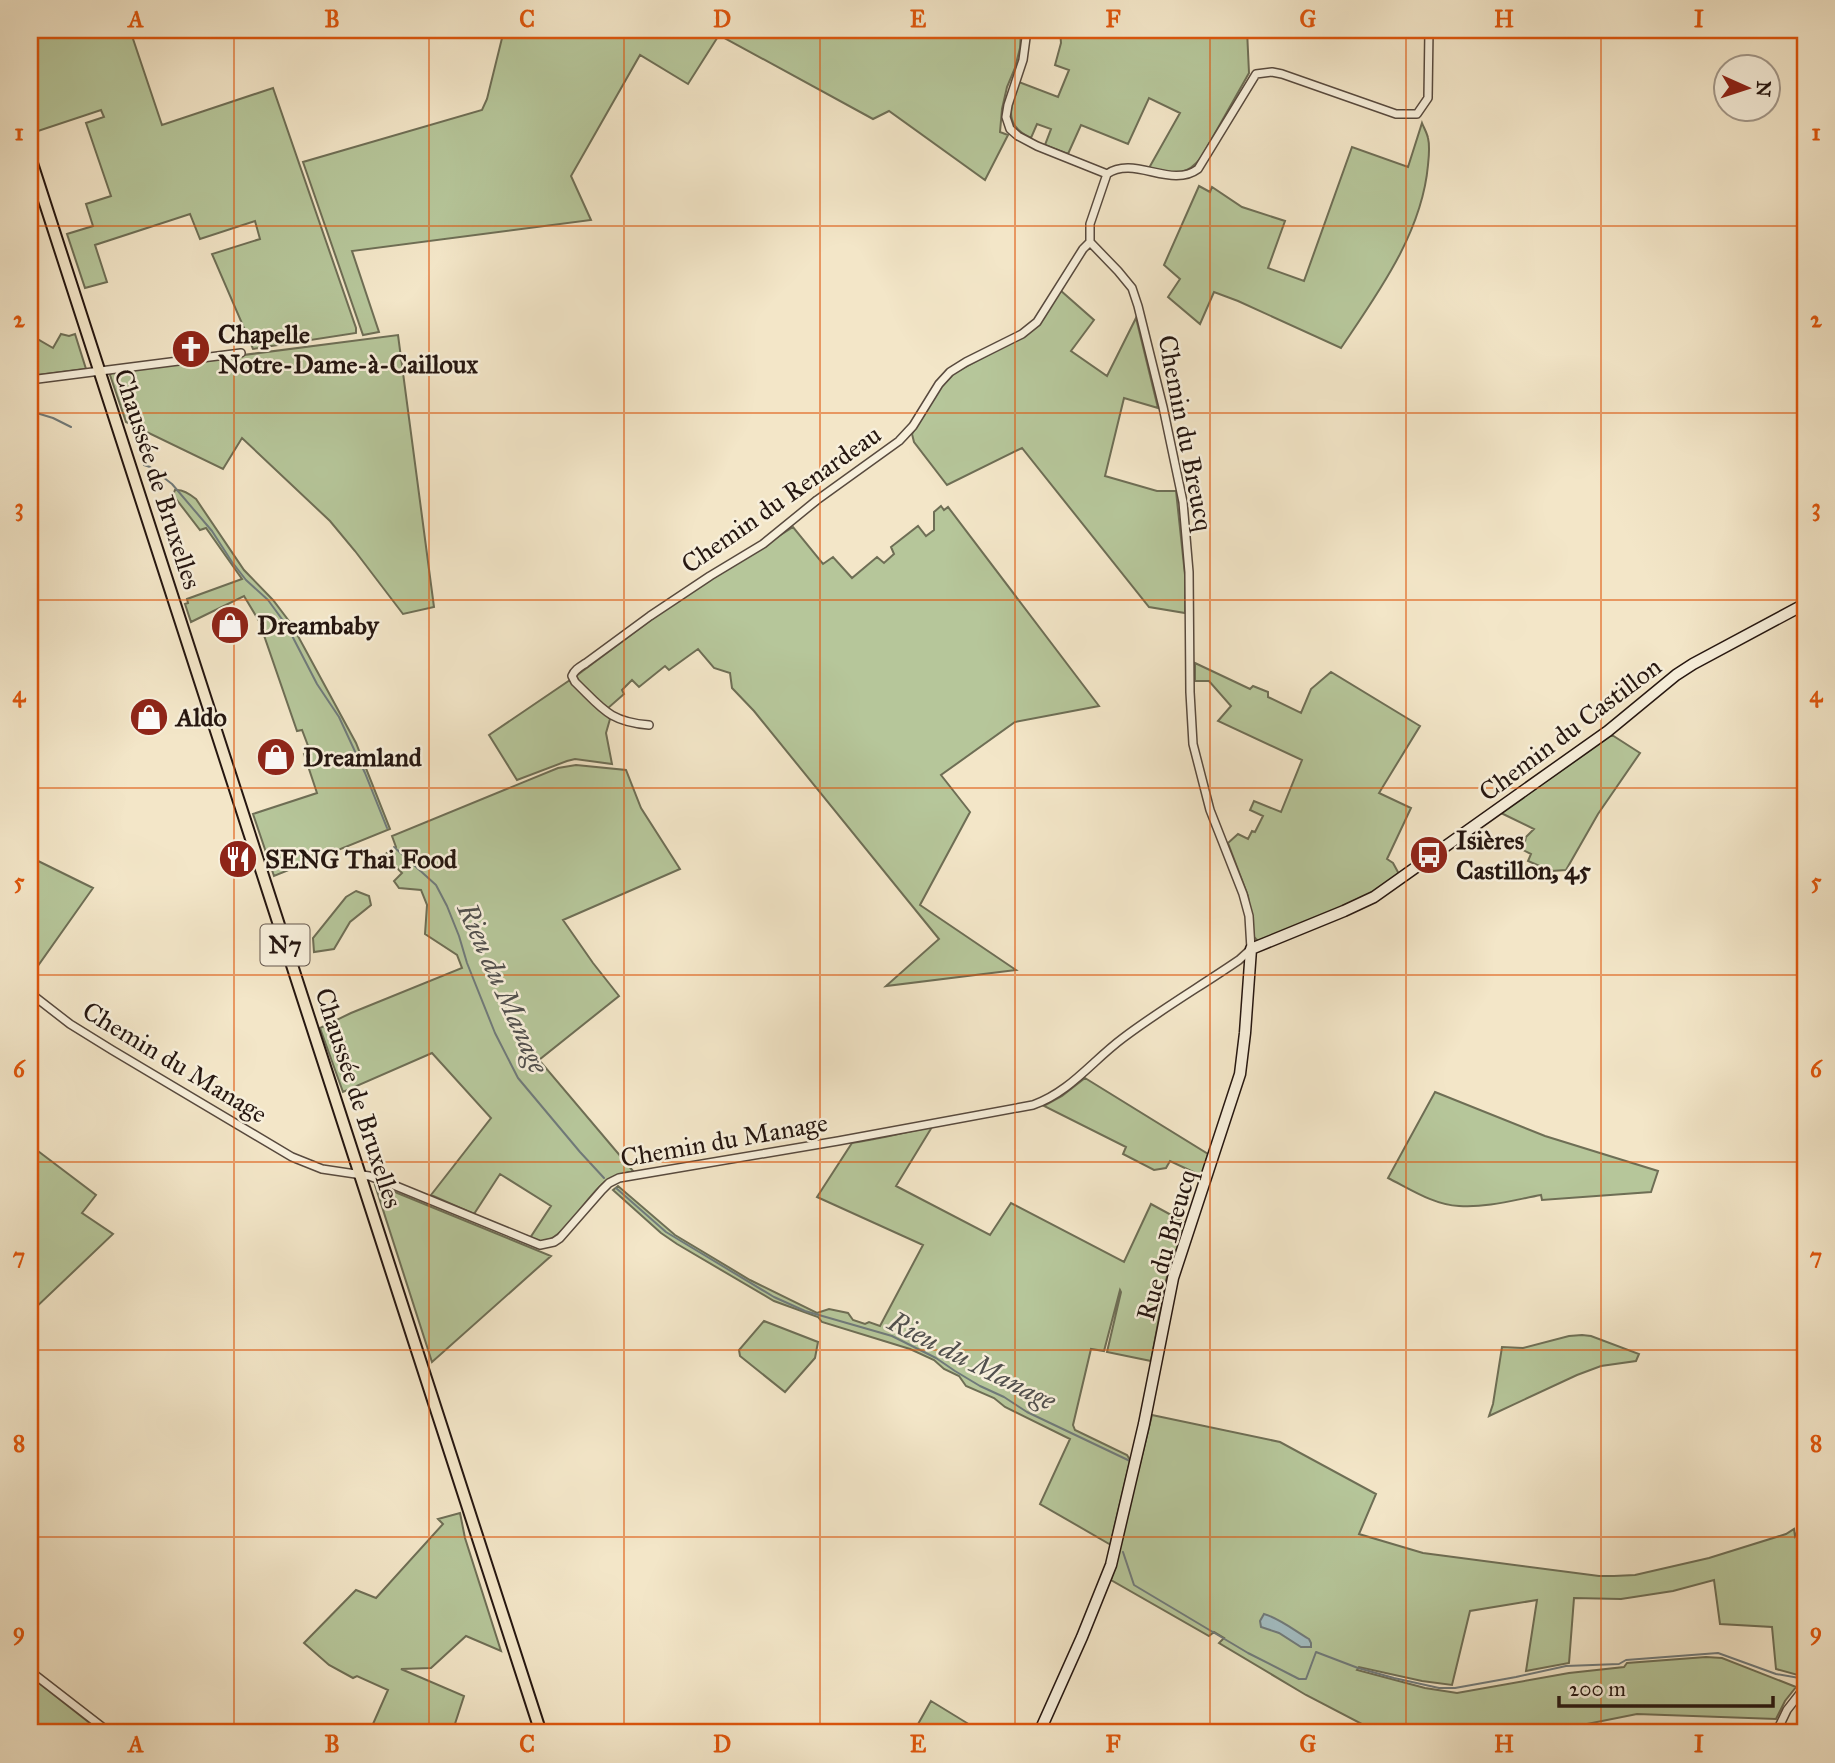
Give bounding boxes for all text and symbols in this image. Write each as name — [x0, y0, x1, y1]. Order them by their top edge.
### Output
text: A — [126, 5, 144, 33]
text: B — [324, 5, 340, 33]
text: C — [519, 5, 535, 33]
text: D — [713, 5, 731, 33]
text: E — [910, 5, 927, 33]
text: F — [1105, 5, 1121, 33]
text: G — [1300, 5, 1317, 33]
text: H — [1494, 5, 1514, 33]
text: I — [1694, 5, 1704, 33]
north arrow — [1713, 52, 1783, 122]
text: N — [1752, 80, 1775, 98]
text: 1 — [14, 118, 24, 146]
text: 1 — [1811, 118, 1821, 146]
text: 2 — [13, 305, 25, 333]
text: 2 — [1810, 305, 1822, 333]
place label: Chapelle Notre-Dame-à-Cailloux — [218, 318, 479, 380]
church icon: Chapelle Notre-Dame-à-Cailloux — [170, 328, 212, 370]
street label: Chemin du Breucq — [1151, 332, 1221, 534]
street label: Chaussée de Bruxelles — [107, 365, 209, 593]
street label: Chemin du Renardeau — [675, 418, 887, 580]
text: 3 — [14, 493, 24, 522]
text: 3 — [1811, 493, 1821, 522]
shop icon: Dreambaby — [209, 604, 251, 646]
place label: Dreambaby — [257, 609, 380, 641]
street label: Chemin du Castillon — [1473, 650, 1667, 808]
text: 4 — [13, 680, 27, 708]
text: 4 — [1810, 680, 1824, 708]
shop icon: Aldo — [128, 696, 170, 738]
place label: Aldo — [174, 701, 227, 733]
shop icon: Dreamland — [255, 736, 297, 778]
place label: Dreamland — [303, 741, 423, 773]
place label: Isières Castillon, 45 — [1456, 824, 1592, 886]
bus stop icon: Isières Castillon, 45 — [1408, 834, 1450, 876]
restaurant icon: SENG Thai Food — [217, 838, 259, 880]
place label: SENG Thai Food — [265, 843, 458, 875]
text: 5 — [14, 867, 25, 895]
text: 5 — [1811, 867, 1822, 895]
water label: Rieu du Manage — [449, 896, 557, 1079]
road number: N7 — [260, 925, 310, 965]
street label: Chaussée de Bruxelles — [308, 984, 410, 1212]
street label: Chemin du Manage — [77, 994, 273, 1130]
text: 6 — [13, 1055, 26, 1083]
text: 6 — [1810, 1055, 1823, 1083]
street label: Chemin du Manage — [618, 1106, 830, 1174]
street label: Rue du Breucq — [1129, 1165, 1203, 1324]
text: 7 — [13, 1242, 25, 1270]
text: 7 — [1810, 1242, 1822, 1270]
water label: Rieu du Manage — [882, 1303, 1062, 1418]
text: 8 — [13, 1429, 25, 1457]
text: 8 — [1810, 1429, 1822, 1457]
text: 9 — [13, 1617, 25, 1646]
text: 9 — [1810, 1617, 1822, 1646]
scale bar — [1559, 1665, 1772, 1709]
text: 200 m — [1569, 1676, 1626, 1702]
text: A — [126, 1730, 144, 1758]
text: B — [324, 1730, 340, 1758]
text: C — [519, 1730, 535, 1758]
text: D — [713, 1730, 731, 1758]
text: E — [910, 1730, 927, 1758]
text: F — [1105, 1730, 1121, 1758]
text: G — [1300, 1730, 1317, 1758]
text: H — [1494, 1730, 1514, 1758]
text: I — [1694, 1730, 1704, 1758]

